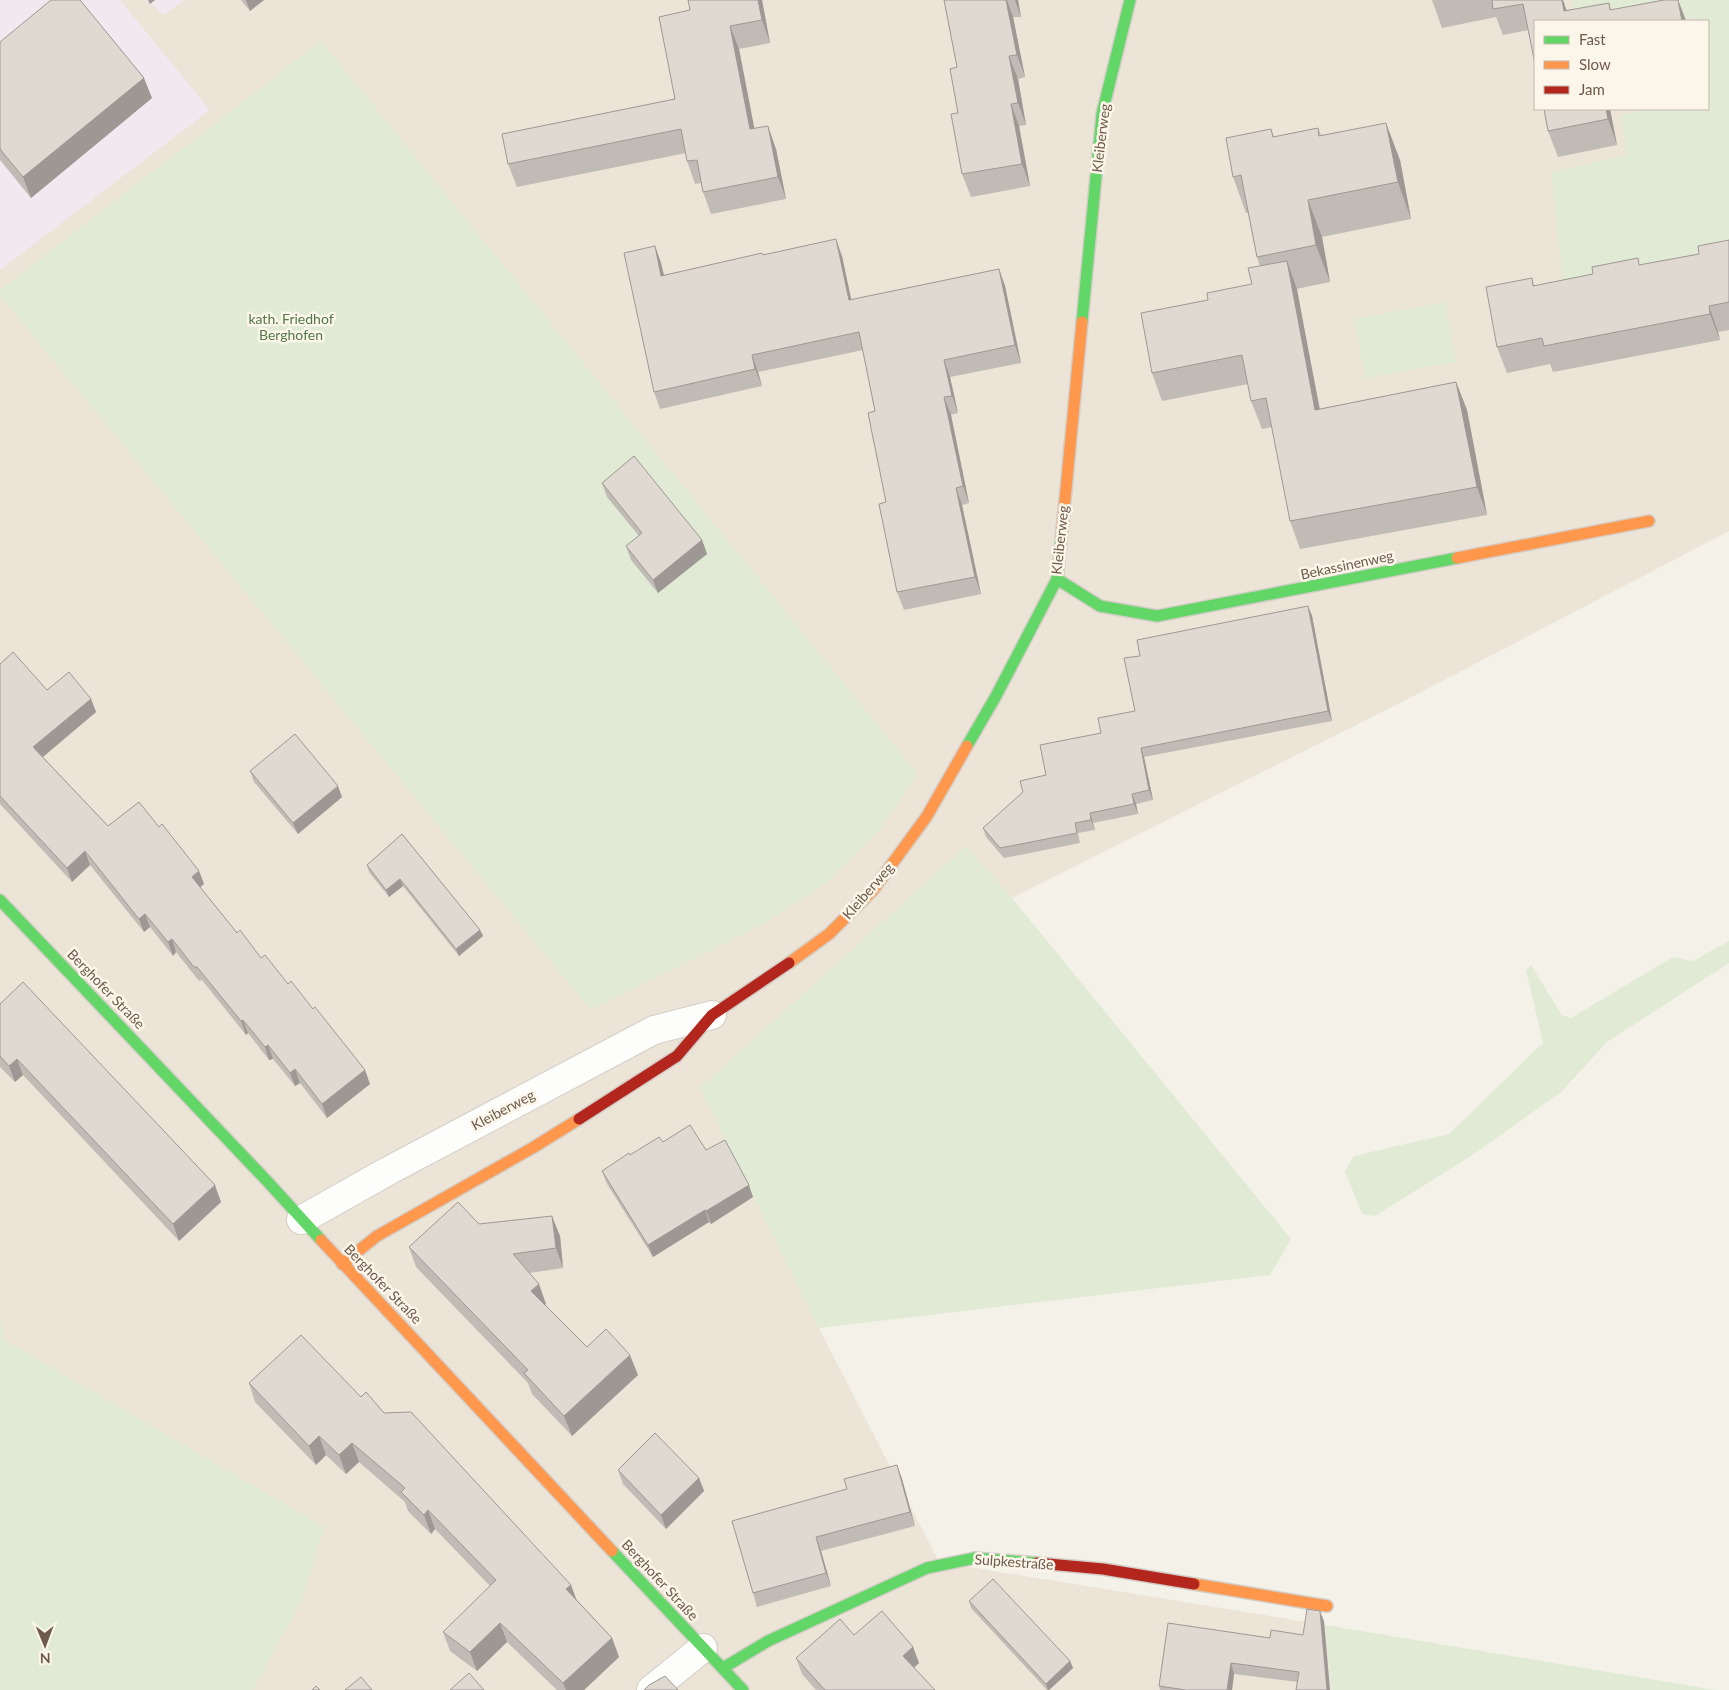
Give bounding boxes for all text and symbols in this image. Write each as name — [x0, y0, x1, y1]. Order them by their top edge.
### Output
legend — [1534, 20, 1709, 110]
text: Fast — [1579, 30, 1606, 48]
text: Slow — [1579, 55, 1611, 73]
text: Jam — [1579, 80, 1605, 98]
street label: Kleiberweg — [1088, 103, 1113, 173]
park label: kath. Friedhof Berghofen — [248, 310, 334, 343]
street label: Kleiberweg — [1047, 505, 1072, 575]
street label: Bekassinenweg — [1299, 546, 1395, 583]
street label: Kleiberweg — [838, 859, 897, 922]
street label: Berghofer Straße — [64, 945, 149, 1032]
street label: Kleiberweg — [468, 1086, 537, 1133]
street label: Berghofer Straße — [341, 1240, 426, 1327]
street label: Berghofer Straße — [619, 1536, 702, 1624]
street label: Sulpkestraße — [974, 1550, 1054, 1573]
north arrow — [20, 1620, 70, 1670]
text: N — [40, 1650, 51, 1667]

